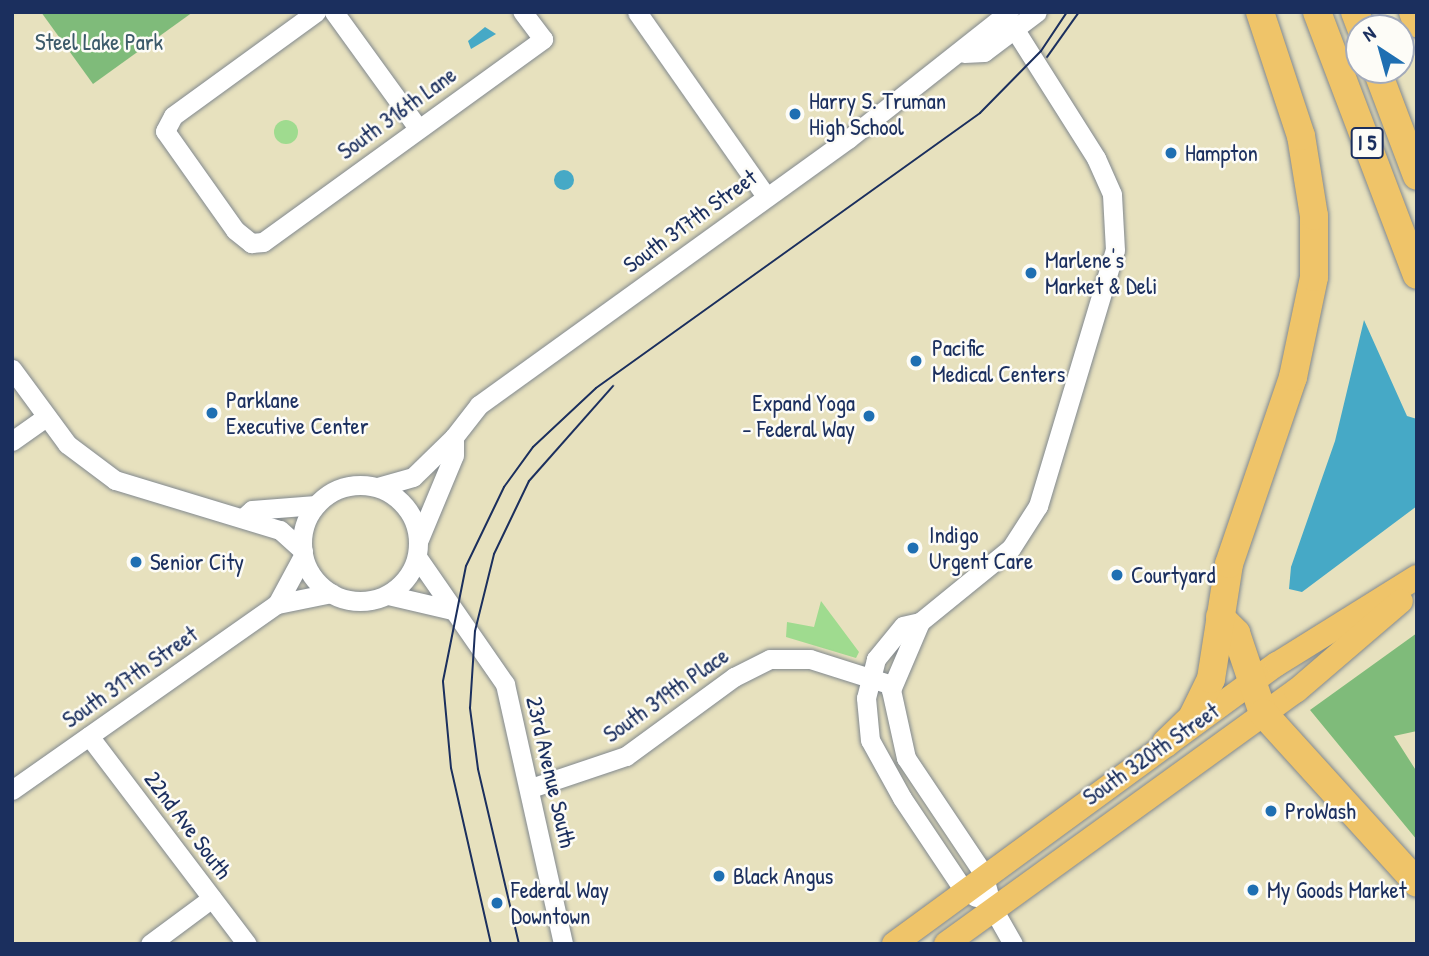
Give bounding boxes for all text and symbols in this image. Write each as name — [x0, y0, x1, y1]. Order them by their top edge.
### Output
north arrow — [1345, 14, 1415, 84]
text: N — [1357, 20, 1381, 47]
park label: Steel Lake Park — [35, 28, 163, 56]
street label: South 316th Lane — [332, 61, 462, 165]
place label: Harry S. Truman High School — [809, 87, 946, 141]
marker: Harry S. Truman High School — [787, 106, 803, 122]
road number: I 5 — [1350, 125, 1384, 160]
place label: Hampton — [1185, 139, 1258, 167]
marker: Hampton — [1163, 145, 1179, 161]
street label: South 317th Street — [618, 163, 762, 279]
place label: Marlene's Market & Deli — [1045, 246, 1157, 300]
marker: Marlene's Market & Deli — [1023, 265, 1039, 281]
place label: Pacific Medical Centers — [932, 334, 1065, 388]
marker: Pacific Medical Centers — [906, 351, 926, 371]
place label: Parklane Executive Center — [226, 386, 369, 440]
place label: Expand Yoga - Federal Way — [742, 389, 855, 443]
marker: Parklane Executive Center — [204, 405, 220, 421]
marker: Expand Yoga - Federal Way — [861, 408, 877, 424]
place label: Indigo Urgent Care — [929, 521, 1033, 575]
marker: Indigo Urgent Care — [903, 538, 923, 558]
place label: Senior City — [150, 548, 244, 576]
marker: Senior City — [128, 554, 144, 570]
place label: Courtyard — [1131, 561, 1215, 589]
marker: Courtyard — [1109, 567, 1125, 583]
street label: South 317th Street — [57, 620, 203, 734]
street label: South 319th Place — [598, 642, 734, 748]
street label: 23rd Avenue South — [520, 694, 582, 850]
street label: South 320th Street — [1078, 697, 1224, 811]
street label: 22nd Ave South — [139, 766, 237, 884]
place label: ProWash — [1285, 797, 1356, 825]
marker: ProWash — [1263, 803, 1279, 819]
place label: Black Angus — [733, 862, 833, 890]
marker: Black Angus — [711, 868, 727, 884]
place label: Federal Way Downtown — [511, 876, 609, 930]
place label: My Goods Market — [1267, 876, 1407, 904]
marker: My Goods Market — [1245, 882, 1261, 898]
marker: Federal Way Downtown — [489, 895, 505, 911]

